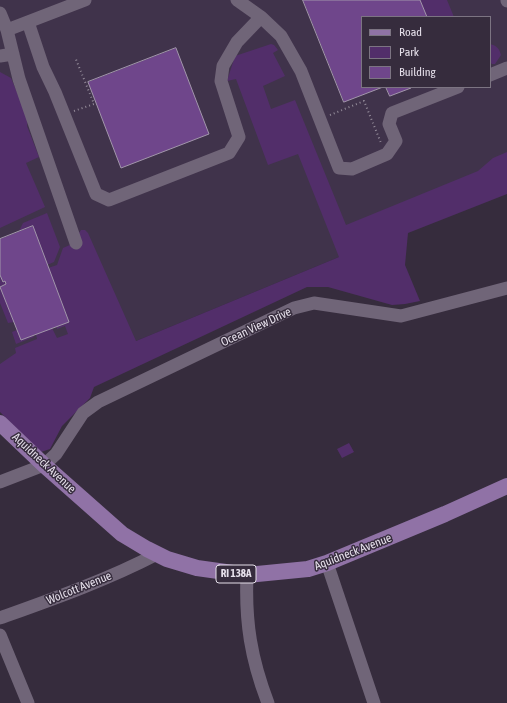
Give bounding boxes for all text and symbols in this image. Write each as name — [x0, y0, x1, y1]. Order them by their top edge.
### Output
legend — [361, 16, 491, 88]
text: Road — [399, 25, 422, 39]
text: Park — [399, 45, 419, 59]
text: Building — [399, 65, 436, 79]
street label: Ocean View Drive — [219, 304, 293, 350]
street label: Aquidneck Avenue — [9, 430, 79, 496]
street label: Aquidneck Avenue — [312, 531, 394, 573]
road number: RI 138A — [216, 565, 256, 583]
street label: Wolcott Avenue — [44, 568, 114, 608]

